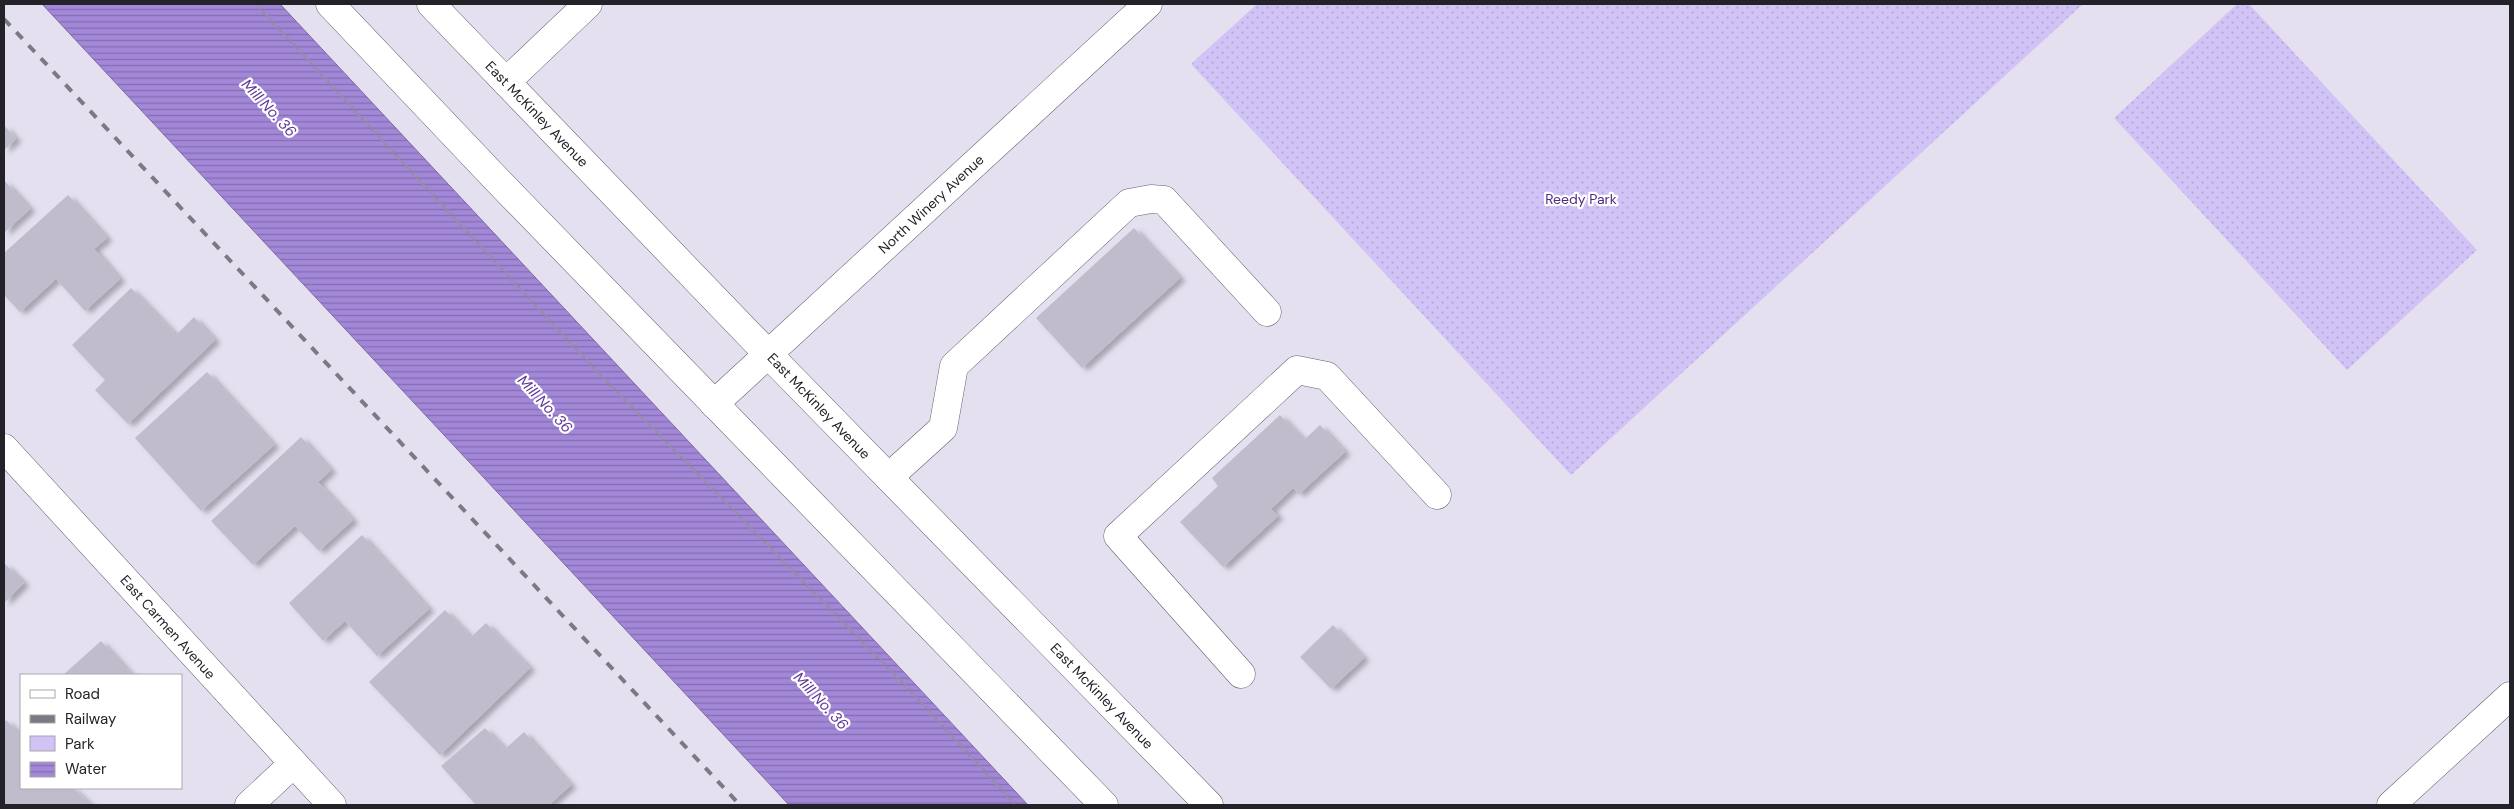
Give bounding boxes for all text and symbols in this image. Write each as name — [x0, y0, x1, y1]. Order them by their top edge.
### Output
street label: East McKinley Avenue — [482, 57, 592, 171]
water label: Mill No. 36 — [237, 75, 301, 141]
street label: North Winery Avenue — [875, 150, 987, 257]
park label: Reedy Park — [1545, 190, 1617, 208]
street label: East McKinley Avenue — [764, 349, 874, 463]
water label: Mill No. 36 — [513, 371, 577, 437]
street label: East Carmen Avenue — [116, 571, 220, 683]
street label: East McKinley Avenue — [1047, 639, 1157, 753]
water label: Mill No. 36 — [789, 668, 853, 734]
legend — [20, 674, 182, 789]
text: Road — [65, 684, 100, 704]
text: Railway — [65, 709, 117, 729]
text: Park — [65, 734, 95, 754]
text: Water — [65, 759, 107, 779]

